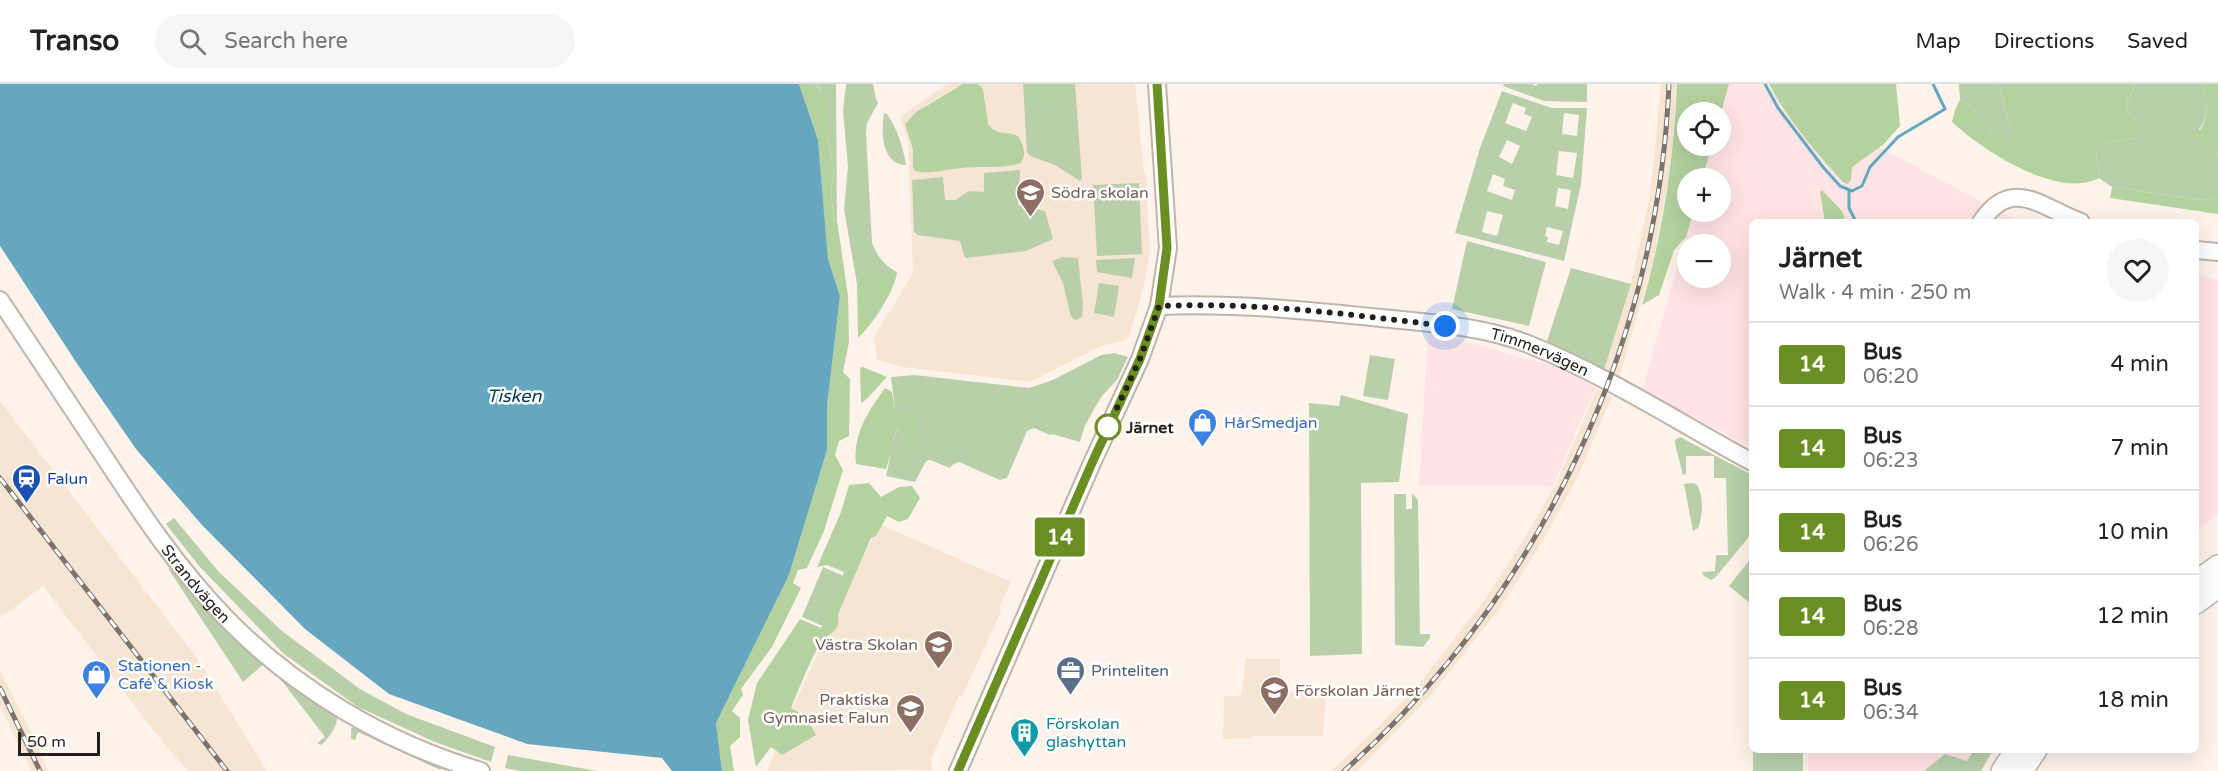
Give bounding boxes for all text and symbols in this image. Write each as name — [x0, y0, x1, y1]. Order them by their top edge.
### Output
search box — [155, 14, 575, 68]
text: Transo — [30, 24, 119, 58]
icon: search — [176, 25, 209, 58]
text: Search here — [224, 28, 348, 54]
text: Map — [1915, 29, 1961, 54]
text: Directions — [1994, 29, 2094, 54]
text: Saved — [2127, 29, 2188, 54]
map controls — [1677, 102, 1731, 288]
button: locate — [1677, 102, 1731, 156]
button: + — [1677, 168, 1731, 222]
school or university icon: Södra skolan — [1014, 176, 1046, 218]
place label: Södra skolan — [1051, 183, 1149, 203]
button: − — [1677, 234, 1731, 288]
button: heart — [2106, 239, 2169, 302]
text: Järnet — [1779, 241, 1862, 275]
text: Walk · 4 min · 250 m — [1779, 281, 1971, 305]
your location — [1430, 311, 1460, 341]
street label: Timmervägen — [1489, 324, 1592, 381]
text: Bus — [1863, 339, 1902, 365]
text: 4 min — [2110, 351, 2169, 377]
text: 14 — [1799, 352, 1825, 377]
text: 06:20 — [1863, 365, 1918, 389]
water label: Tisken — [487, 385, 542, 407]
shop icon: HårSmedjan — [1187, 406, 1219, 448]
place label: HårSmedjan — [1224, 413, 1318, 433]
marker: Järnet — [1095, 414, 1121, 440]
place label: Järnet — [1125, 418, 1174, 438]
text: Bus — [1863, 423, 1902, 449]
text: 7 min — [2110, 435, 2169, 461]
text: 14 — [1799, 436, 1825, 461]
text: 06:23 — [1863, 449, 1918, 473]
station icon: Falun — [10, 462, 42, 504]
place label: Falun — [47, 469, 88, 489]
text: Bus — [1863, 507, 1902, 533]
line badge: 14 — [1033, 518, 1087, 556]
text: 10 min — [2097, 519, 2169, 545]
text: 14 — [1799, 520, 1825, 545]
text: 14 — [1047, 525, 1073, 550]
text: 06:26 — [1863, 533, 1918, 557]
street label: Strandvägen — [157, 541, 234, 628]
text: Bus — [1863, 591, 1902, 617]
text: 12 min — [2097, 603, 2169, 629]
text: 14 — [1799, 604, 1825, 629]
text: 06:28 — [1863, 617, 1918, 641]
school or university icon: Västra Skolan — [923, 628, 955, 670]
place label: Västra Skolan — [815, 635, 918, 655]
office icon: Printeliten — [1054, 654, 1086, 696]
place label: Stationen - Café & Kiosk — [118, 656, 214, 694]
shop icon: Stationen - Café & Kiosk — [81, 658, 113, 700]
place label: Printeliten — [1091, 661, 1169, 681]
school or university icon: Förskolan Järnet — [1258, 674, 1290, 716]
text: Bus — [1863, 675, 1902, 701]
place label: Förskolan Järnet — [1295, 681, 1420, 701]
text: 18 min — [2097, 687, 2169, 713]
text: 14 — [1799, 688, 1825, 713]
place label: Praktiska Gymnasiet Falun — [763, 690, 889, 728]
school or university icon: Praktiska Gymnasiet Falun — [894, 692, 926, 734]
text: 06:34 — [1863, 701, 1918, 725]
place label: Förskolan glashyttan — [1046, 714, 1126, 752]
building icon: Förskolan glashyttan — [1009, 716, 1041, 758]
scale bar — [18, 729, 100, 756]
text: 50 m — [27, 732, 66, 752]

